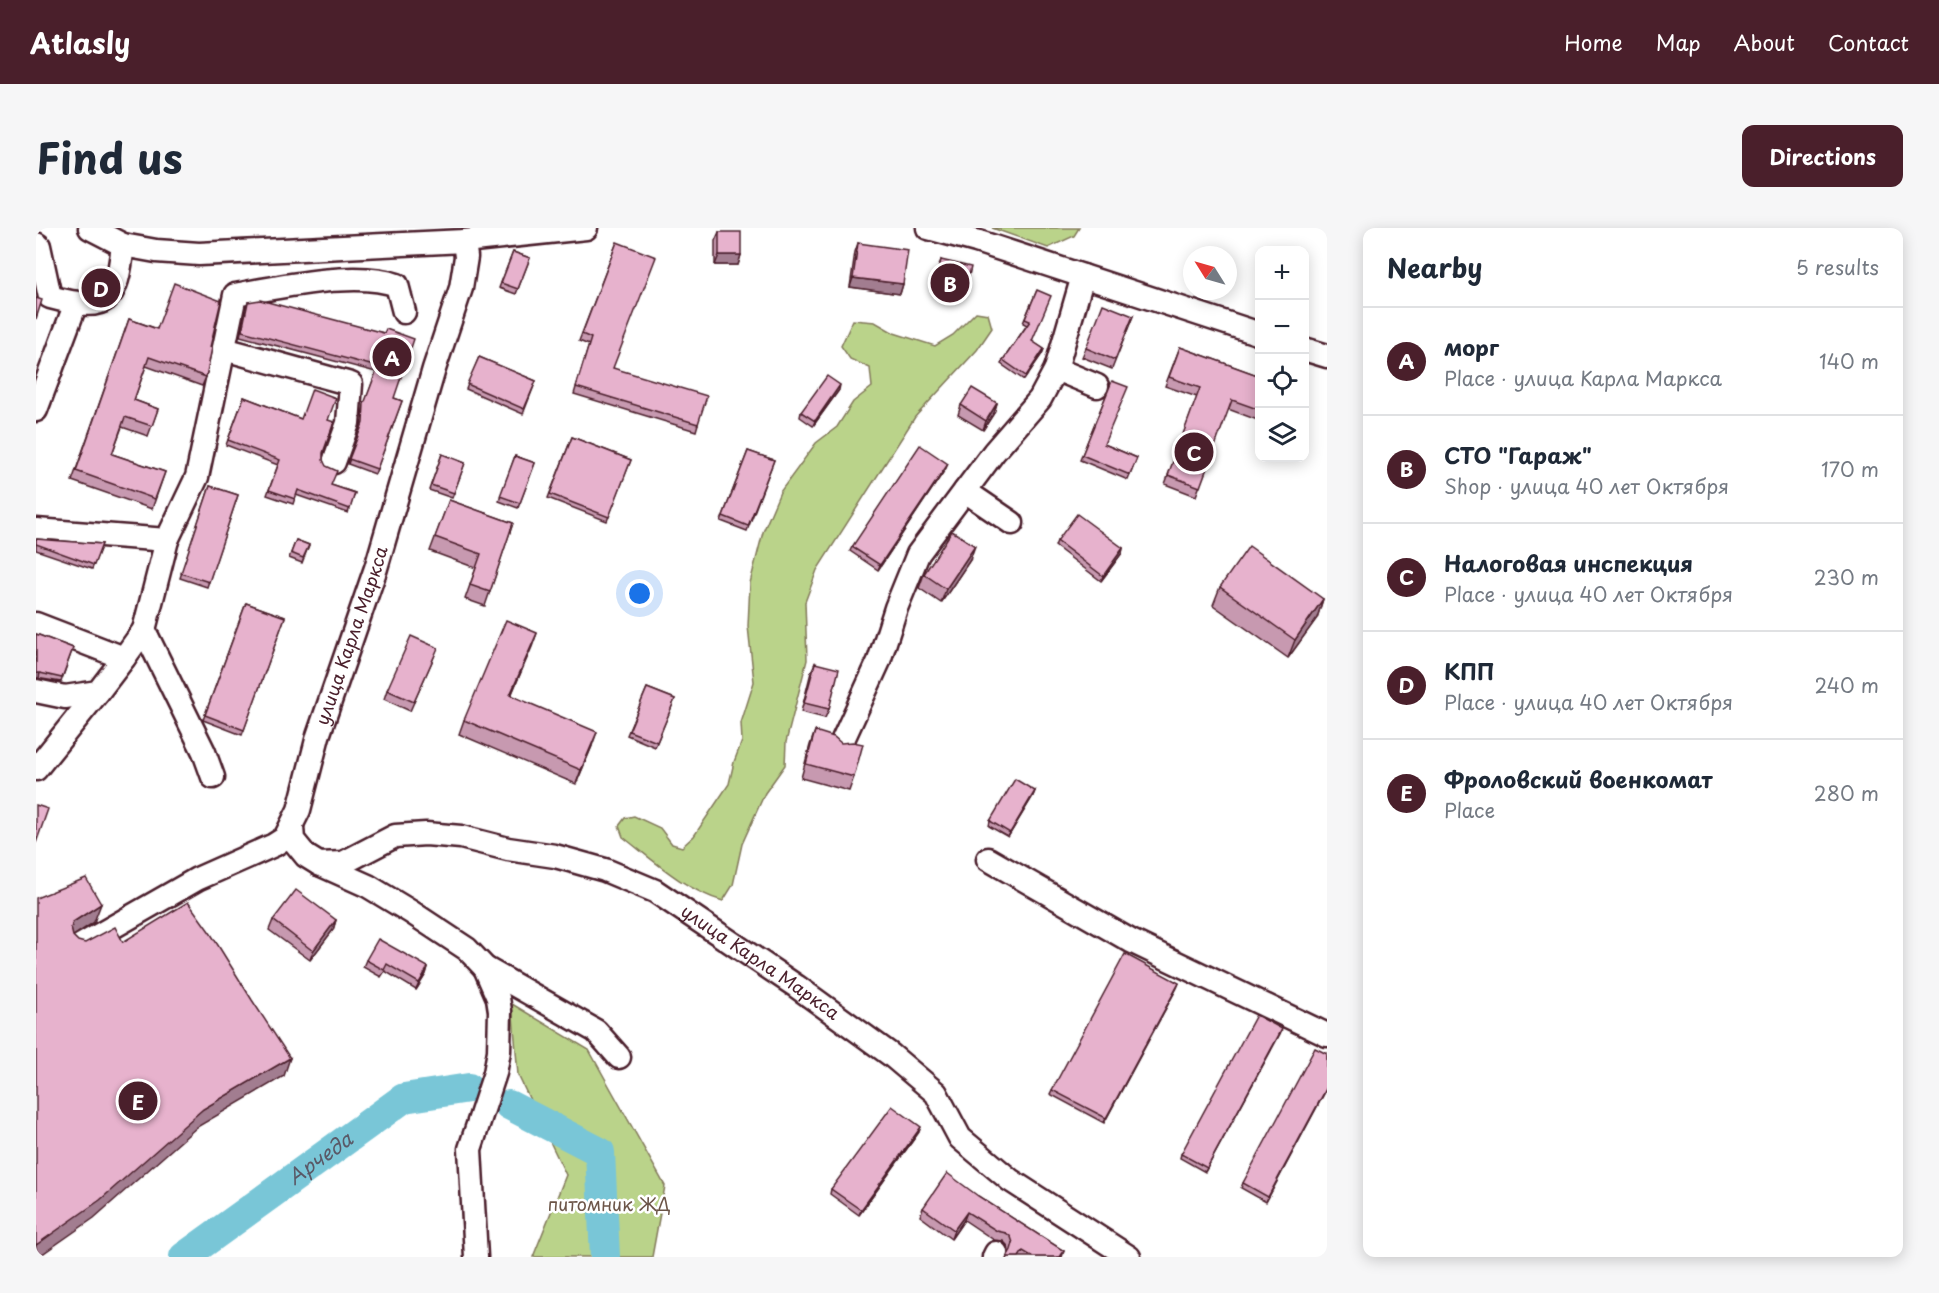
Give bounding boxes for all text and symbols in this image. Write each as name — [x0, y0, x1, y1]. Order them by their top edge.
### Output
text: Atlasly — [30, 21, 130, 64]
text: Home — [1564, 26, 1623, 58]
text: Map — [1656, 26, 1701, 58]
text: About — [1734, 26, 1795, 58]
text: Contact — [1828, 26, 1909, 58]
text: Find us — [36, 125, 183, 188]
button: Directions — [1742, 125, 1903, 187]
north arrow — [1183, 246, 1237, 300]
map controls — [1255, 246, 1309, 462]
button: + — [1255, 246, 1309, 300]
text: Nearby — [1387, 248, 1482, 287]
text: 5 results — [1796, 252, 1879, 282]
pin: B — [930, 260, 970, 306]
pin: D — [82, 266, 120, 310]
button: − — [1255, 300, 1309, 354]
text: морг — [1444, 330, 1499, 363]
pin: A — [372, 334, 412, 380]
text: A — [1399, 346, 1414, 376]
text: 140 m — [1819, 346, 1879, 376]
button: locate — [1255, 354, 1309, 408]
text: Place · улица Карла Маркса — [1444, 363, 1722, 393]
button: layers — [1255, 408, 1309, 462]
pin: C — [1174, 430, 1214, 474]
text: СТО "Гараж" — [1444, 438, 1592, 471]
text: B — [1400, 454, 1413, 484]
text: 170 m — [1821, 454, 1879, 484]
text: Shop · улица 40 лет Октября — [1444, 471, 1729, 501]
street label: улица Карла Маркса — [308, 542, 394, 728]
text: Налоговая инспекция — [1444, 546, 1693, 579]
text: C — [1399, 562, 1414, 592]
text: 230 m — [1814, 562, 1879, 592]
your location — [625, 579, 654, 608]
text: Place · улица 40 лет Октября — [1444, 579, 1733, 609]
text: КПП — [1444, 654, 1495, 687]
text: D — [1399, 670, 1414, 700]
text: 240 m — [1814, 670, 1879, 700]
text: Place · улица 40 лет Октября — [1444, 687, 1733, 717]
text: Фроловский военкомат — [1444, 762, 1713, 795]
text: E — [1400, 778, 1413, 808]
text: 280 m — [1814, 778, 1879, 808]
text: Place — [1444, 795, 1495, 825]
street label: улица Карла Маркса — [676, 897, 847, 1026]
pin: E — [118, 1078, 158, 1124]
water label: Арчеда — [281, 1124, 359, 1192]
park label: питомник ЖД — [548, 1190, 671, 1217]

